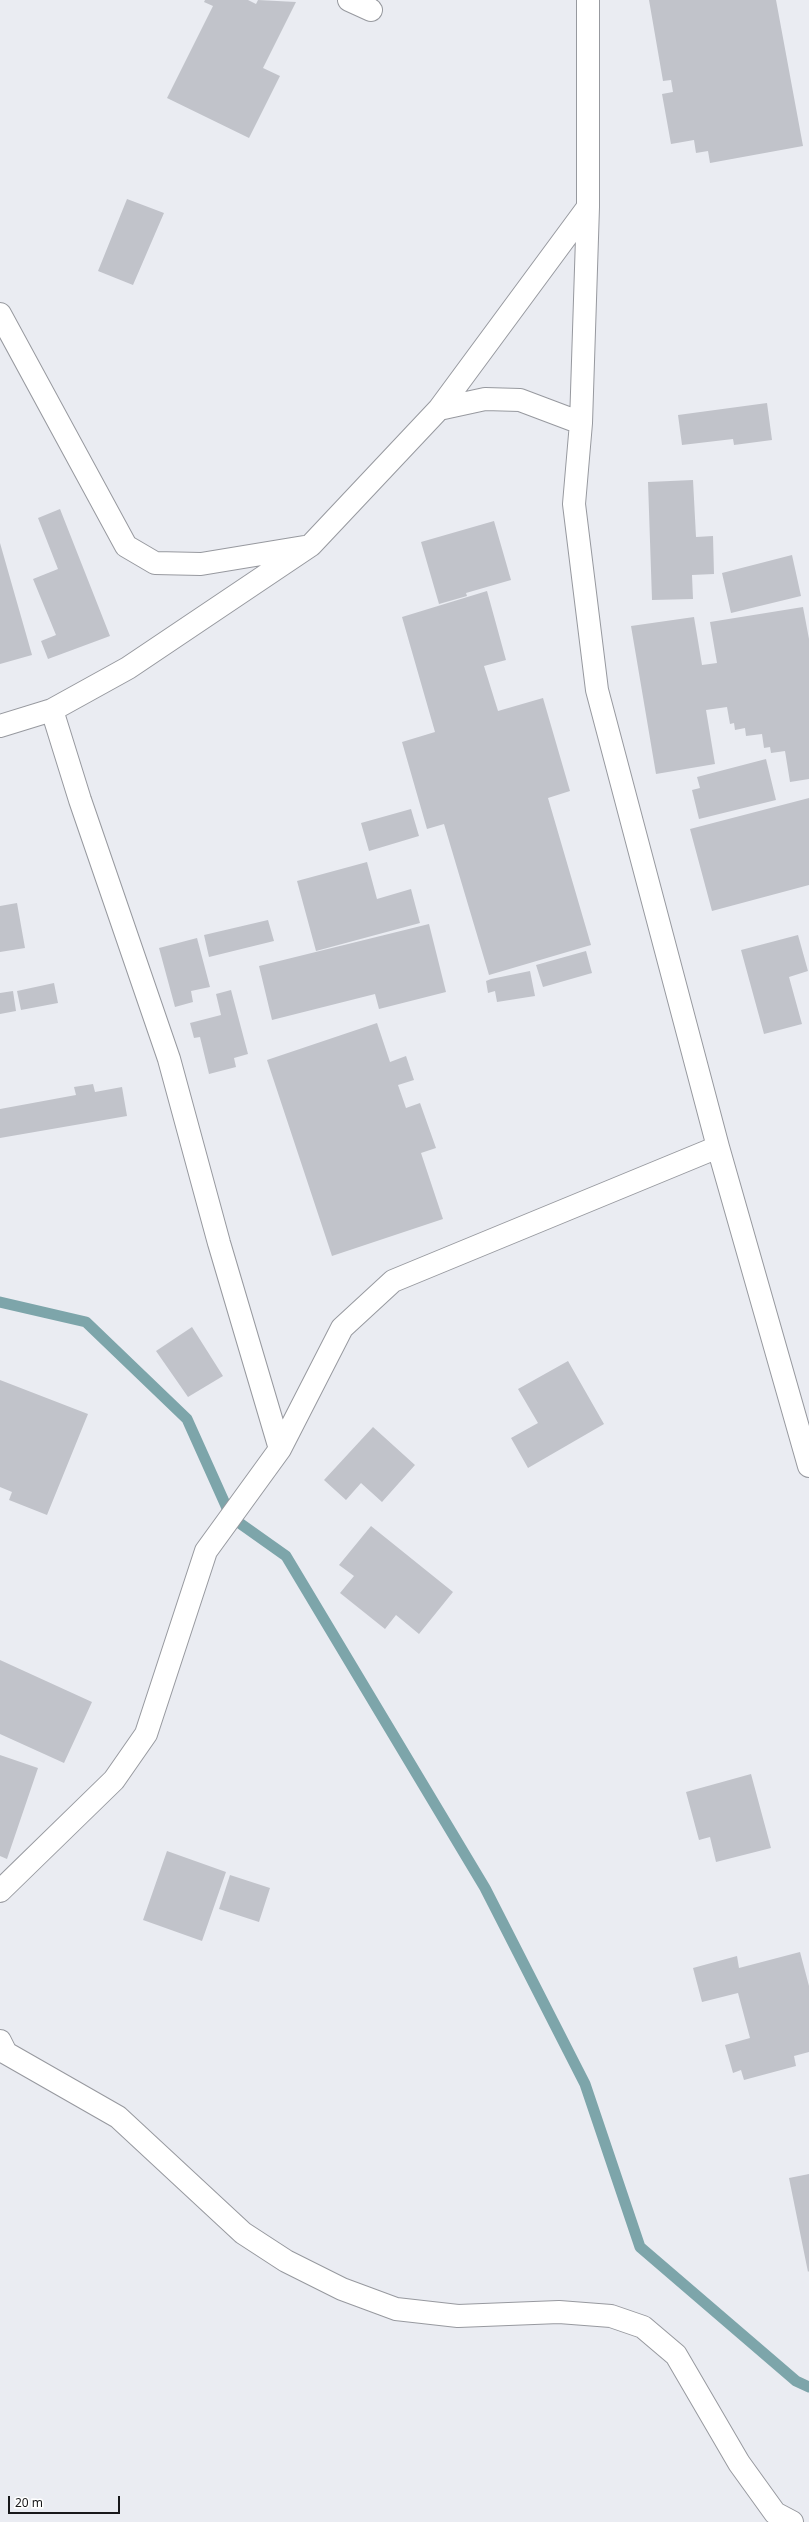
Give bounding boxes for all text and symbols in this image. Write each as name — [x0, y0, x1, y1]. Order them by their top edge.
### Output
scale bar — [10, 2488, 122, 2514]
text: 20 m — [15, 2494, 43, 2511]

